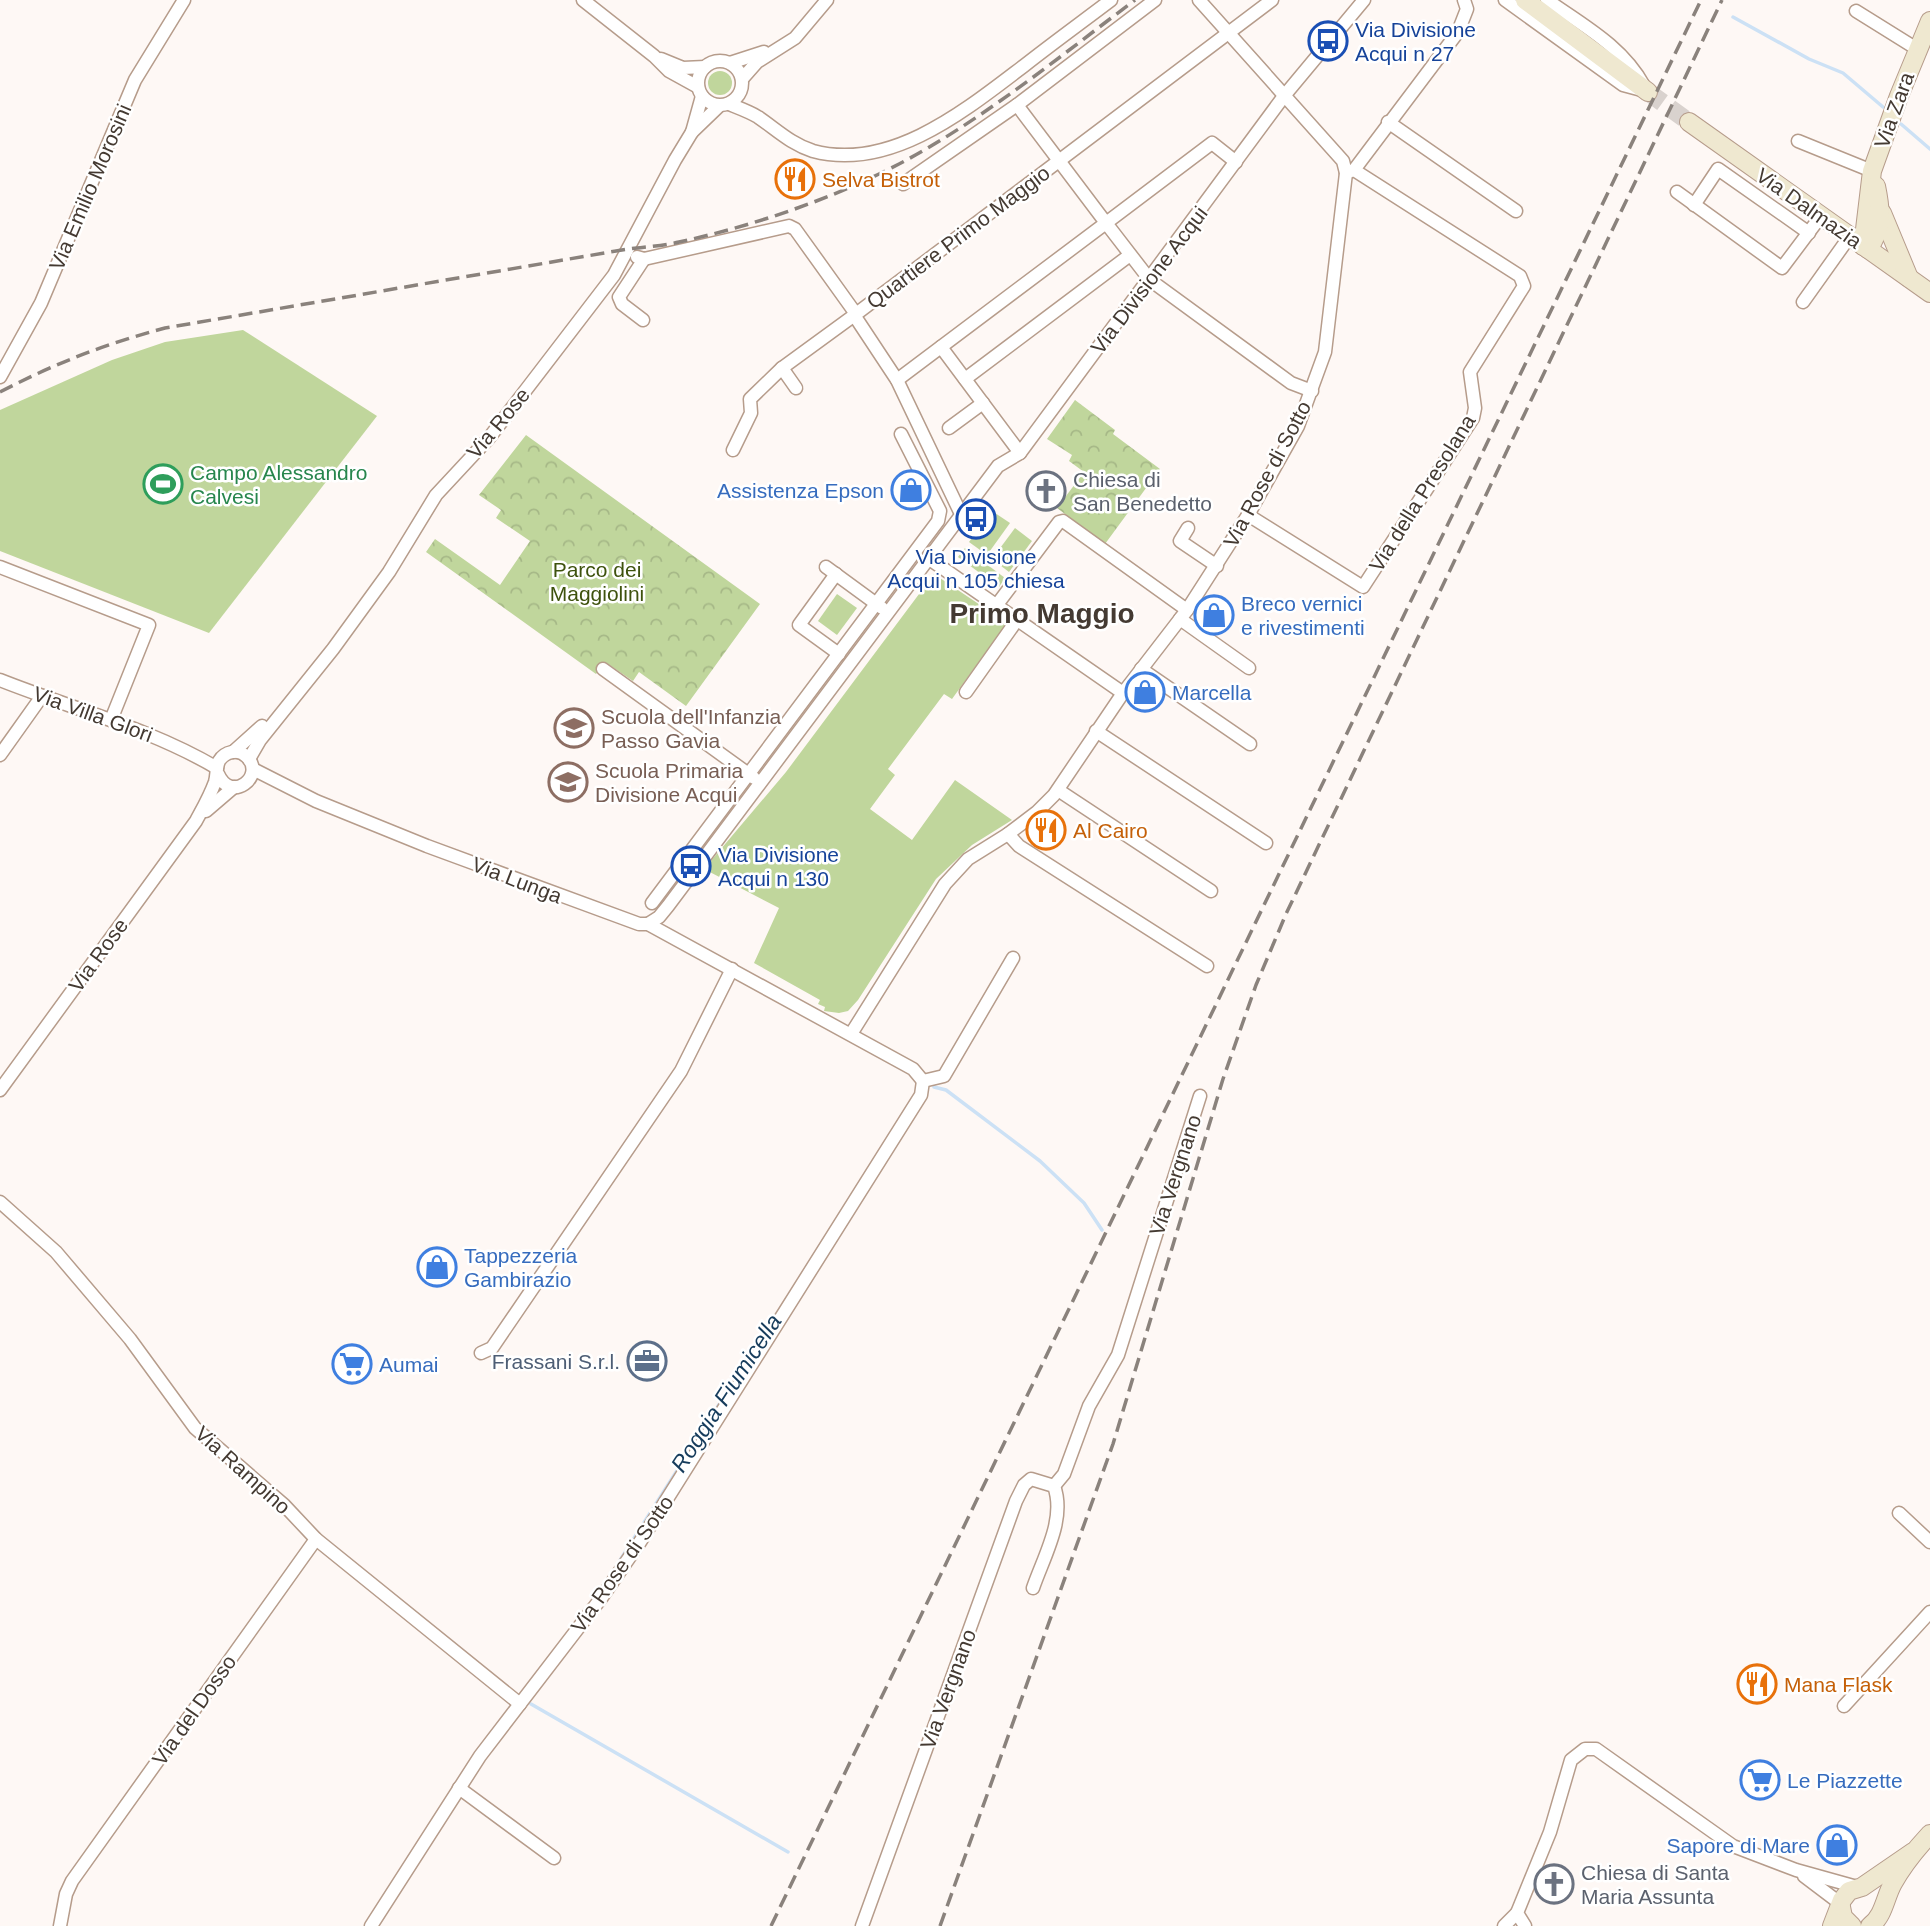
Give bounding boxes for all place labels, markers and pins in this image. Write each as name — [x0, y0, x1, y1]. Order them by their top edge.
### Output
place label: Via Divisione Acqui n 27 — [1355, 18, 1476, 65]
bus stop icon: Via Divisione Acqui n 27 — [1307, 20, 1349, 62]
restaurant icon: Selva Bistrot — [774, 158, 816, 200]
place label: Selva Bistrot — [822, 168, 940, 191]
place label: Campo Alessandro Calvesi — [190, 461, 367, 508]
sports icon: Campo Alessandro Calvesi — [142, 463, 184, 505]
place label: Chiesa di San Benedetto — [1073, 468, 1212, 515]
shop icon: Assistenza Epson — [890, 469, 932, 511]
church icon: Chiesa di San Benedetto — [1025, 470, 1067, 512]
place label: Assistenza Epson — [717, 479, 884, 502]
bus stop icon: Via Divisione Acqui n 105 chiesa — [955, 498, 997, 540]
place label: Via Divisione Acqui n 105 chiesa — [887, 545, 1065, 592]
place label: Breco vernici e rivestimenti — [1241, 592, 1365, 639]
shop icon: Breco vernici e rivestimenti — [1193, 594, 1235, 636]
shop icon: Marcella — [1124, 671, 1166, 713]
place label: Marcella — [1172, 681, 1252, 704]
place label: Scuola dell'Infanzia Passo Gavia — [601, 705, 782, 752]
school or university icon: Scuola dell'Infanzia Passo Gavia — [553, 707, 595, 749]
place label: Scuola Primaria Divisione Acqui — [595, 759, 744, 806]
school or university icon: Scuola Primaria Divisione Acqui — [547, 761, 589, 803]
restaurant icon: Al Cairo — [1025, 809, 1067, 851]
place label: Al Cairo — [1073, 819, 1148, 842]
place label: Via Divisione Acqui n 130 — [718, 843, 839, 890]
bus stop icon: Via Divisione Acqui n 130 — [670, 845, 712, 887]
place label: Tappezzeria Gambirazio — [464, 1244, 578, 1291]
shop icon: Tappezzeria Gambirazio — [416, 1246, 458, 1288]
office icon: Frassani S.r.l. — [626, 1340, 668, 1382]
supermarket icon: Aumai — [331, 1343, 373, 1385]
place label: Frassani S.r.l. — [492, 1350, 620, 1373]
place label: Aumai — [379, 1353, 439, 1376]
restaurant icon: Mana Flask — [1736, 1663, 1778, 1705]
place label: Mana Flask — [1784, 1673, 1893, 1696]
supermarket icon: Le Piazzette — [1739, 1759, 1781, 1801]
place label: Le Piazzette — [1787, 1769, 1903, 1792]
shop icon: Sapore di Mare — [1816, 1824, 1858, 1866]
place label: Sapore di Mare — [1666, 1834, 1810, 1857]
place label: Chiesa di Santa Maria Assunta — [1581, 1861, 1730, 1908]
church icon: Chiesa di Santa Maria Assunta — [1533, 1863, 1575, 1905]

